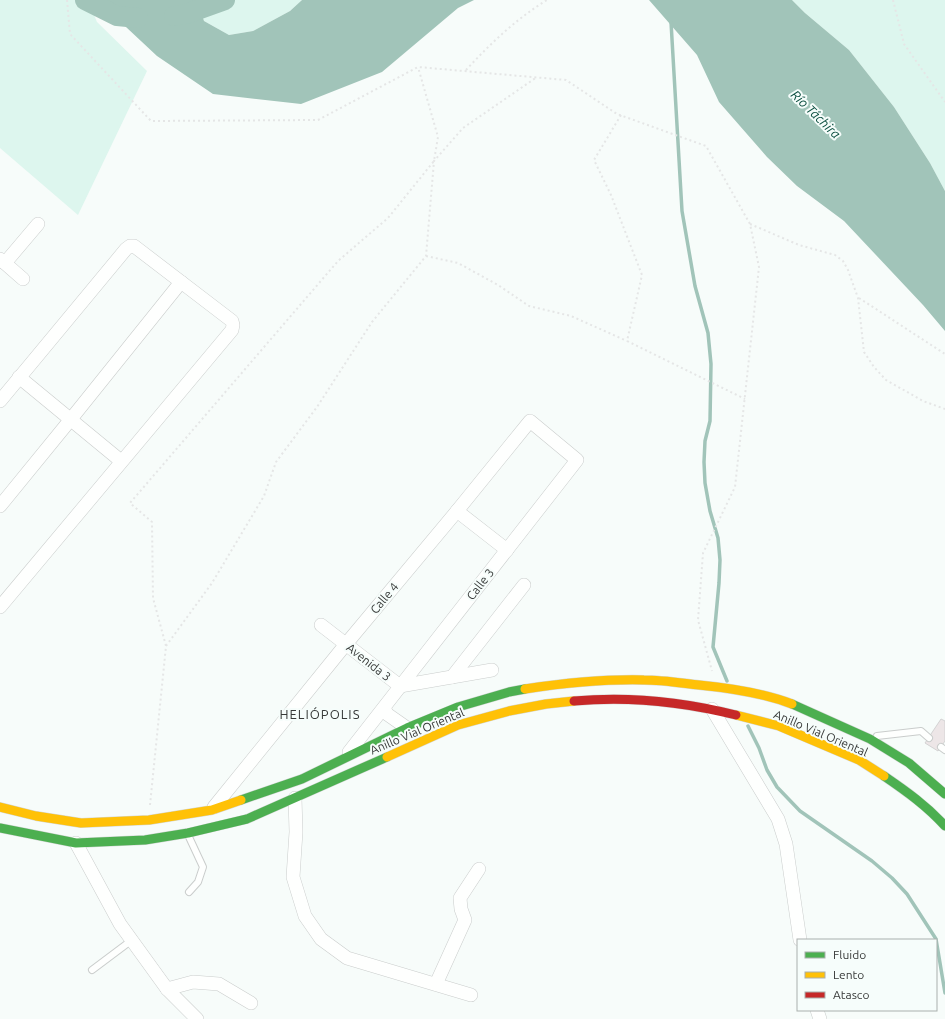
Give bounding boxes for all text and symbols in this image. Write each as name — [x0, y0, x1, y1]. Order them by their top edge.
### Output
water label: Río Táchira — [789, 87, 843, 141]
street label: Calle 3 — [464, 566, 496, 602]
street label: Calle 4 — [367, 580, 401, 616]
street label: Avenida 3 — [344, 641, 394, 683]
street label: Anillo Vial Oriental — [368, 705, 466, 757]
district label: HELIÓPOLIS — [279, 707, 361, 721]
street label: Anillo Vial Oriental — [772, 707, 870, 759]
legend — [797, 939, 937, 1011]
text: Fluido — [833, 948, 866, 961]
text: Lento — [833, 968, 864, 981]
text: Atasco — [833, 988, 869, 1001]

